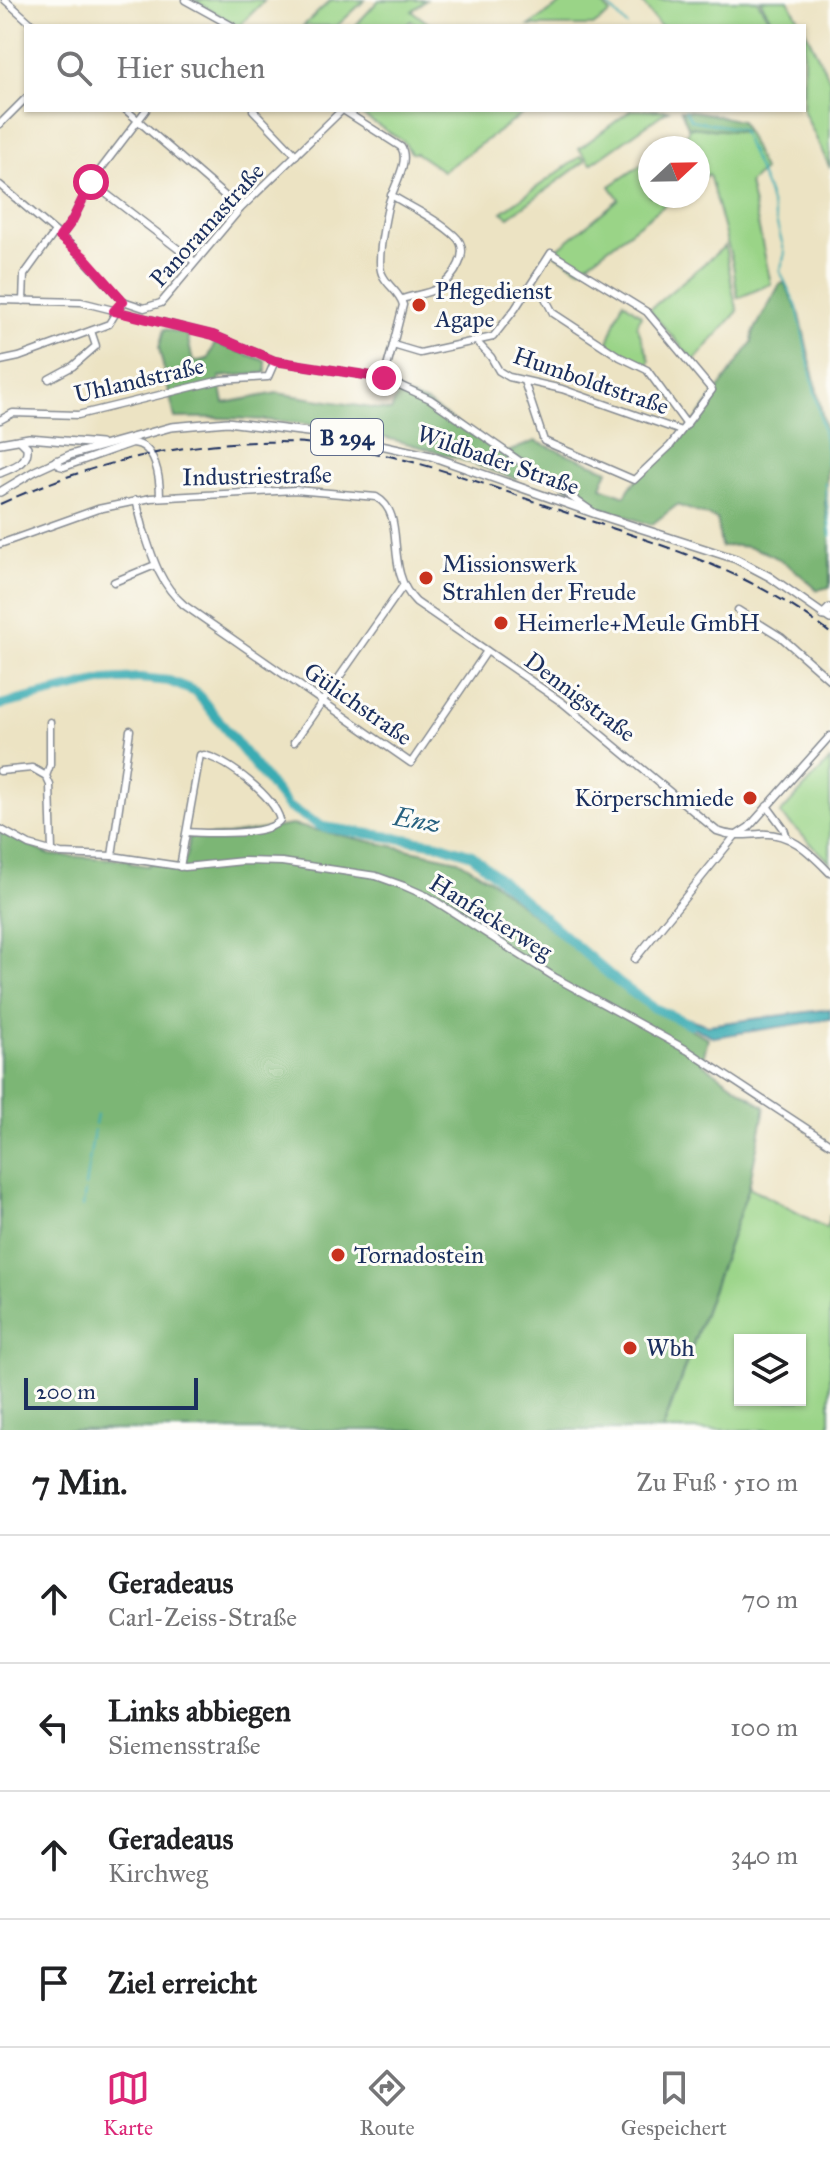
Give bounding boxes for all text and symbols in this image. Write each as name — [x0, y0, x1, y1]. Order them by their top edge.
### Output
search box — [24, 24, 806, 112]
icon: search — [52, 46, 96, 90]
text: Hier suchen — [116, 50, 265, 86]
north arrow — [638, 136, 710, 208]
street label: Panoramastraße — [143, 157, 271, 293]
route start — [73, 164, 109, 200]
place label: Pflegedienst Agape — [434, 276, 553, 334]
marker: Pflegedienst Agape — [410, 296, 428, 314]
street label: Humboldtstraße — [509, 340, 673, 422]
street label: Uhlandstraße — [71, 350, 207, 410]
route end — [366, 360, 402, 396]
street label: Wildbader Straße — [413, 418, 583, 502]
road number: B 294 — [311, 419, 383, 455]
street label: Industriestraße — [182, 460, 332, 492]
place label: Missionswerk Strahlen der Freude — [442, 549, 636, 607]
marker: Missionswerk Strahlen der Freude — [417, 569, 435, 587]
place label: Heimerle+Meule GmbH — [517, 608, 760, 638]
marker: Heimerle+Meule GmbH — [492, 614, 510, 632]
street label: Dennigstraße — [518, 645, 642, 749]
street label: Gülichstraße — [298, 656, 418, 752]
place label: Körperschmiede — [574, 783, 734, 813]
marker: Körperschmiede — [741, 789, 759, 807]
water label: Enz — [390, 800, 443, 840]
street label: Hanfackerweg — [424, 867, 559, 967]
place label: Tornadostein — [354, 1240, 484, 1270]
marker: Tornadostein — [329, 1246, 347, 1264]
place label: Wbh — [646, 1333, 695, 1363]
map controls — [734, 1334, 806, 1406]
button: layers — [734, 1334, 806, 1406]
marker: Wbh — [621, 1339, 639, 1357]
scale bar — [24, 1374, 198, 1410]
text: 200 m — [36, 1378, 96, 1405]
text: 7 Min. — [32, 1462, 127, 1503]
text: Zu Fuß · 510 m — [637, 1466, 798, 1498]
text: Geradeaus — [108, 1565, 234, 1601]
icon: ahead — [32, 1577, 76, 1621]
text: 70 m — [742, 1583, 798, 1615]
text: Carl-Zeiss-Straße — [108, 1601, 297, 1633]
text: Links abbiegen — [108, 1693, 291, 1729]
icon: left — [32, 1705, 76, 1749]
text: 100 m — [730, 1711, 798, 1743]
text: Siemensstraße — [108, 1729, 261, 1761]
text: Geradeaus — [108, 1821, 234, 1857]
icon: ahead — [32, 1833, 76, 1877]
text: 340 m — [731, 1839, 798, 1871]
text: Kirchweg — [108, 1857, 208, 1889]
icon: arrive — [32, 1961, 76, 2005]
text: Ziel erreicht — [108, 1965, 257, 2001]
tab: Karte — [103, 2066, 153, 2141]
tab: Route — [359, 2066, 415, 2141]
tab: Gespeichert — [621, 2066, 727, 2141]

